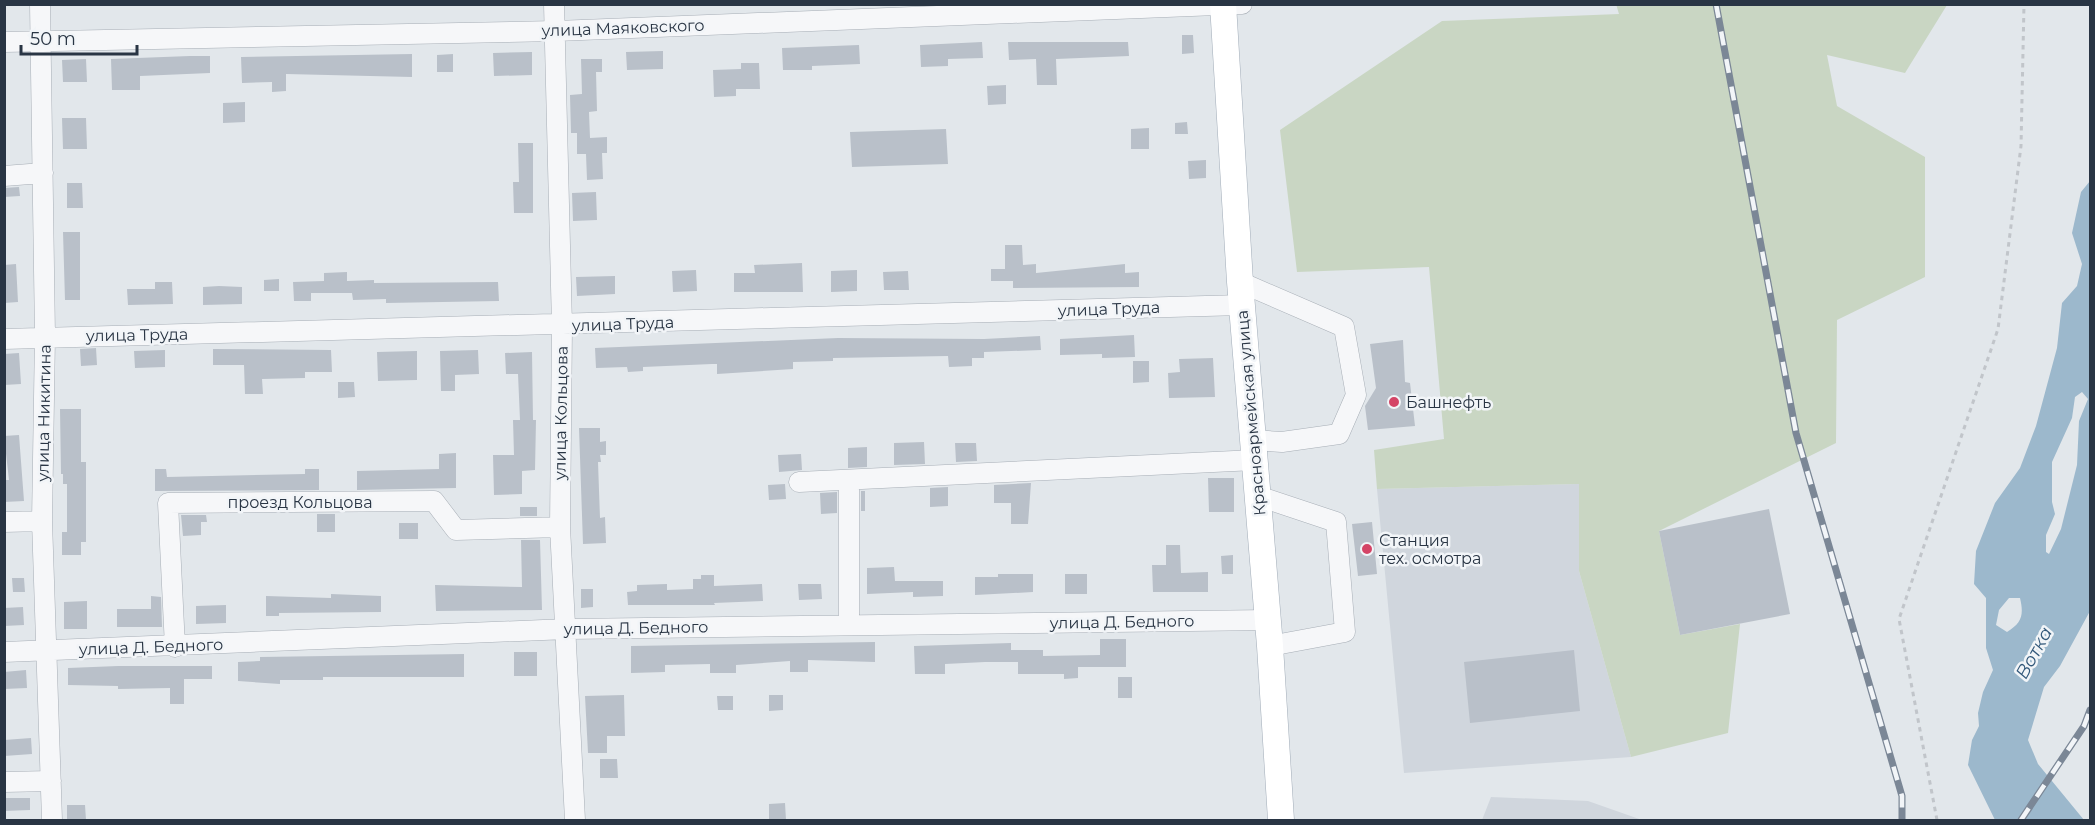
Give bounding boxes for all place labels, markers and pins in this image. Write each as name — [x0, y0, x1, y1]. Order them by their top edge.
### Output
place label: Башнефть — [1406, 393, 1491, 412]
marker: Башнефть — [1387, 395, 1401, 409]
place label: Станция тех. осмотра — [1379, 531, 1481, 568]
marker: Станция тех. осмотра — [1360, 542, 1374, 556]

